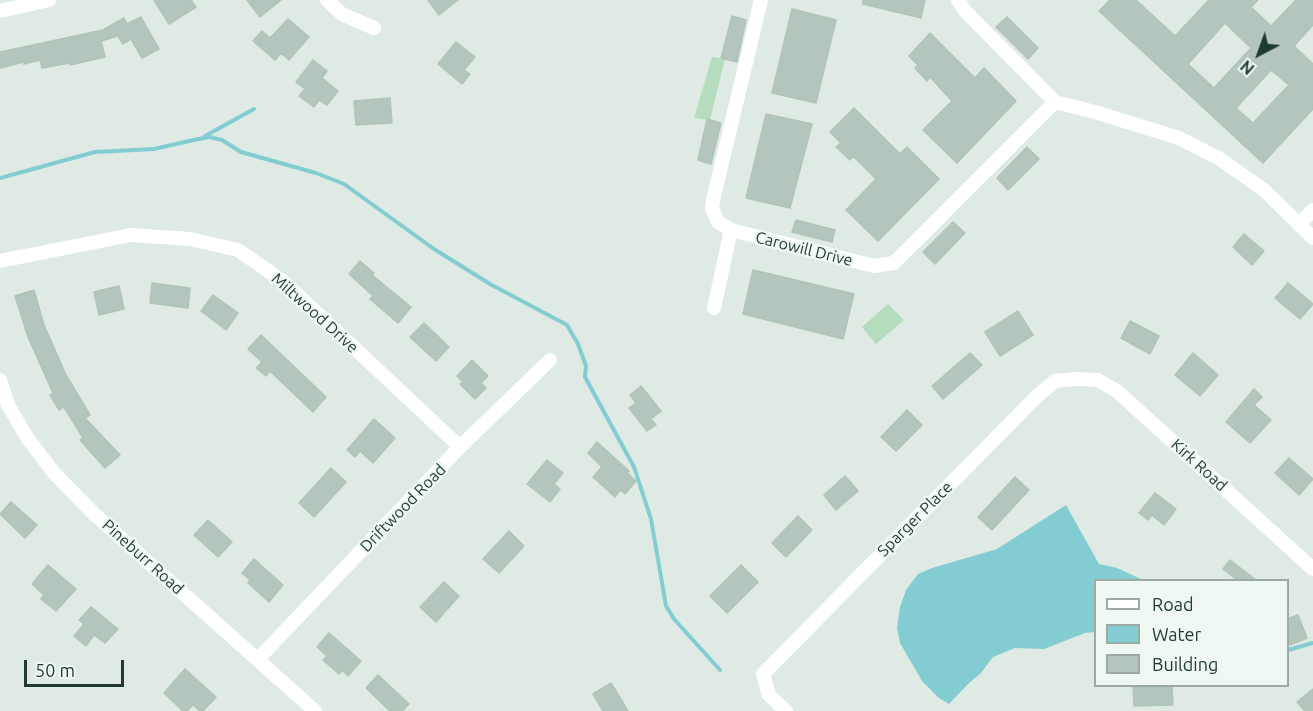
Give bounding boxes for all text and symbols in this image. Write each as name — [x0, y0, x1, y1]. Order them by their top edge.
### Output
north arrow — [1229, 24, 1289, 84]
text: N — [1237, 57, 1258, 78]
street label: Carowill Drive — [753, 228, 855, 270]
street label: Miltwood Drive — [268, 269, 362, 357]
street label: Kirk Road — [1167, 435, 1231, 495]
street label: Driftwood Road — [356, 460, 450, 556]
street label: Sparger Place — [874, 478, 956, 560]
street label: Pineburr Road — [98, 516, 188, 598]
legend — [1094, 579, 1289, 687]
text: Road — [1152, 594, 1194, 614]
text: Water — [1152, 624, 1201, 644]
scale bar — [27, 648, 128, 686]
text: Building — [1152, 654, 1218, 674]
text: 50 m — [35, 660, 75, 680]

